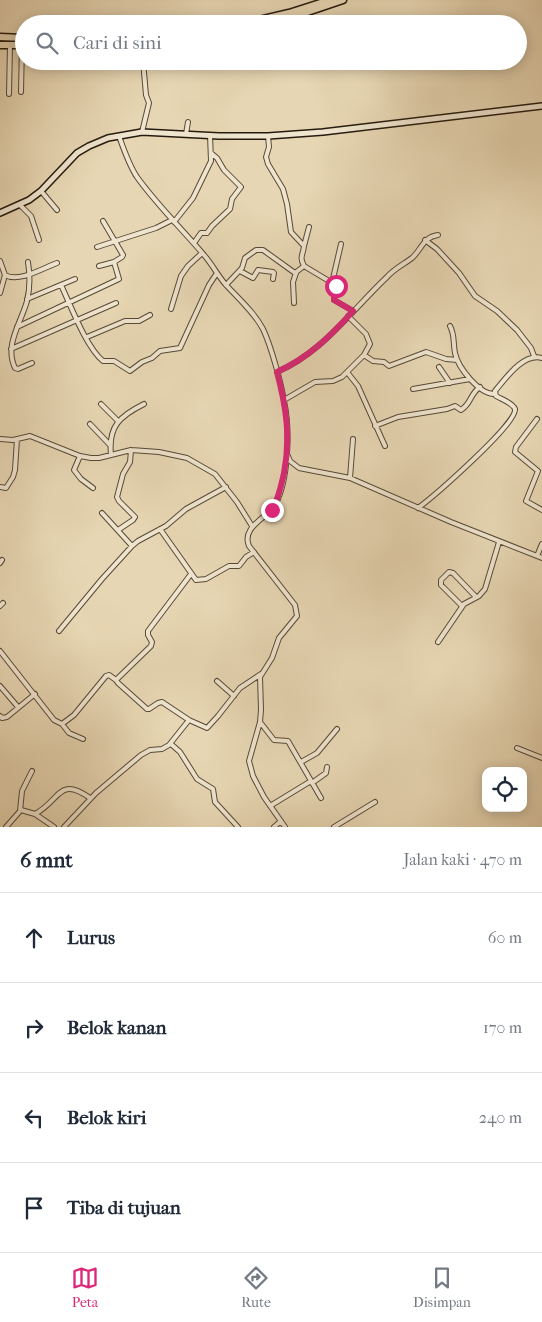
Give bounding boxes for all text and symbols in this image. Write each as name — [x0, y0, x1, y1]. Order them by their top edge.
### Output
search box — [15, 15, 527, 70]
icon: search — [33, 29, 61, 57]
text: Cari di sini — [73, 32, 162, 54]
route start — [325, 275, 348, 298]
route end — [261, 499, 284, 522]
map controls — [482, 767, 527, 812]
button: locate — [482, 767, 527, 812]
text: 6 mnt — [20, 848, 73, 872]
text: Jalan kaki · 470 m — [404, 850, 522, 869]
icon: ahead — [20, 924, 48, 952]
text: Lurus — [67, 927, 115, 949]
text: 60 m — [488, 928, 522, 947]
icon: right — [20, 1014, 48, 1042]
text: Belok kanan — [67, 1017, 167, 1039]
text: 170 m — [483, 1018, 522, 1037]
icon: left — [20, 1104, 48, 1132]
text: Belok kiri — [67, 1107, 146, 1129]
text: 240 m — [479, 1108, 522, 1127]
icon: arrive — [20, 1194, 48, 1222]
text: Tiba di tujuan — [67, 1197, 181, 1219]
tab: Peta — [71, 1264, 99, 1311]
tab: Rute — [241, 1264, 271, 1311]
tab: Disimpan — [413, 1264, 471, 1311]

